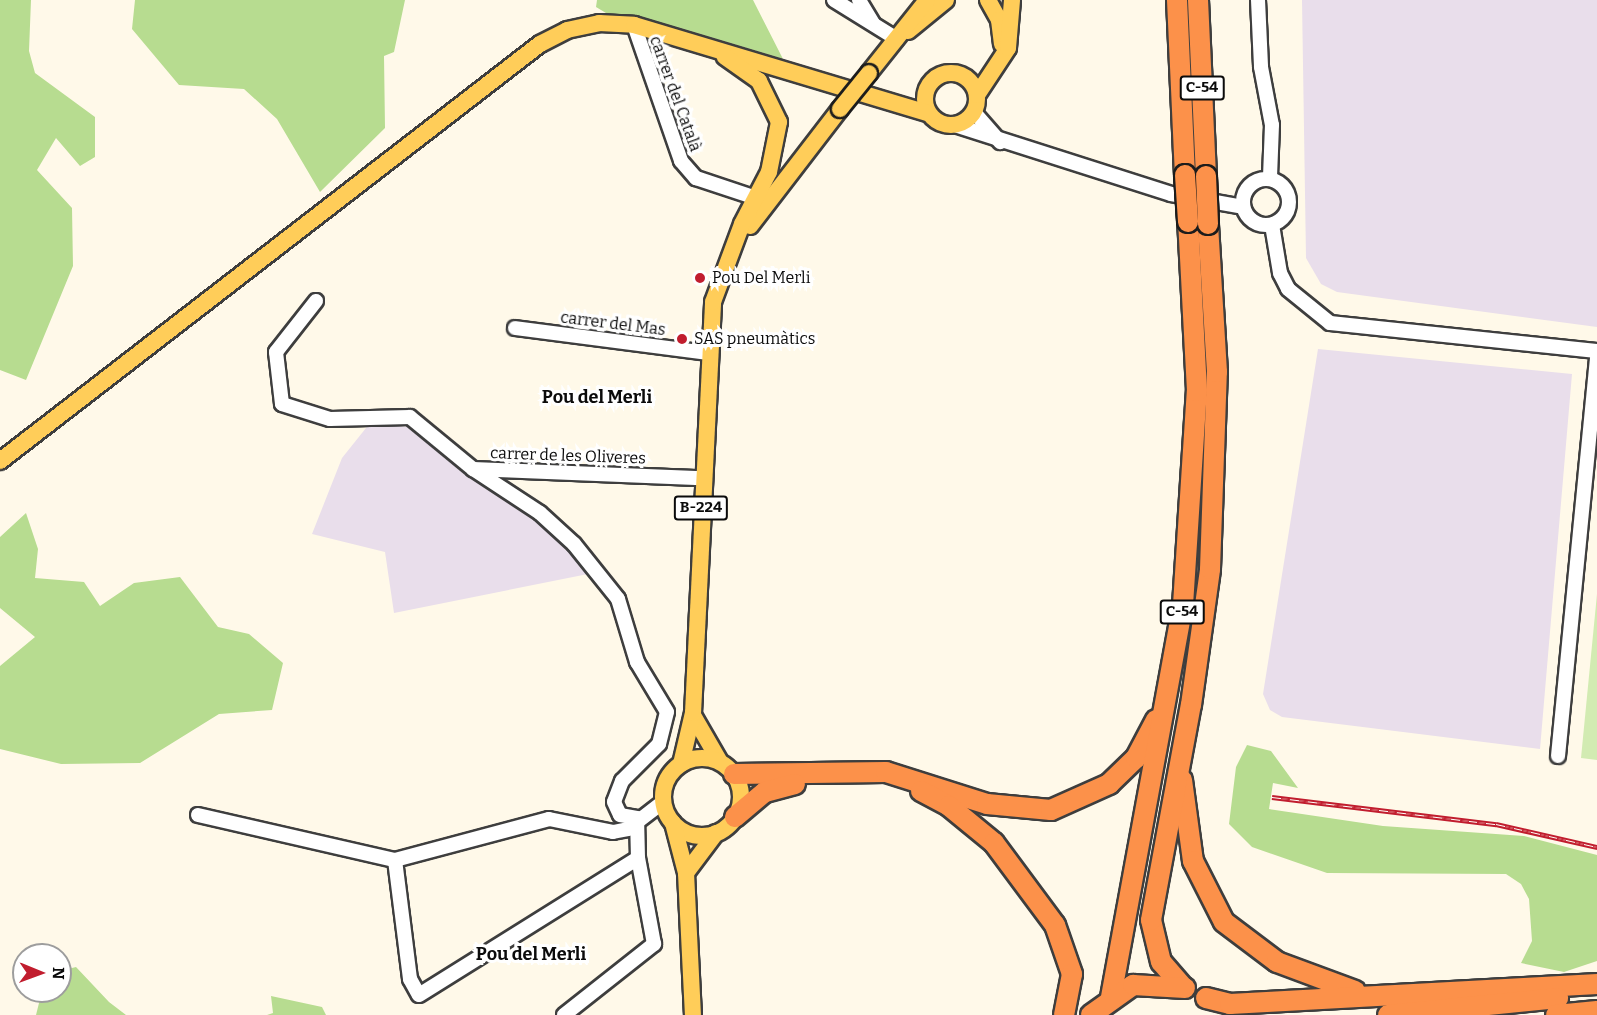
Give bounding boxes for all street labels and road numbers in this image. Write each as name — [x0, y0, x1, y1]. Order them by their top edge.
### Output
street label: carrer del Català — [645, 34, 705, 154]
road number: C-54 — [1180, 76, 1224, 100]
street label: carrer del Mas — [559, 308, 667, 340]
street label: carrer de les Oliveres — [490, 444, 646, 468]
road number: B-224 — [672, 496, 730, 520]
road number: C-54 — [1160, 600, 1204, 624]

